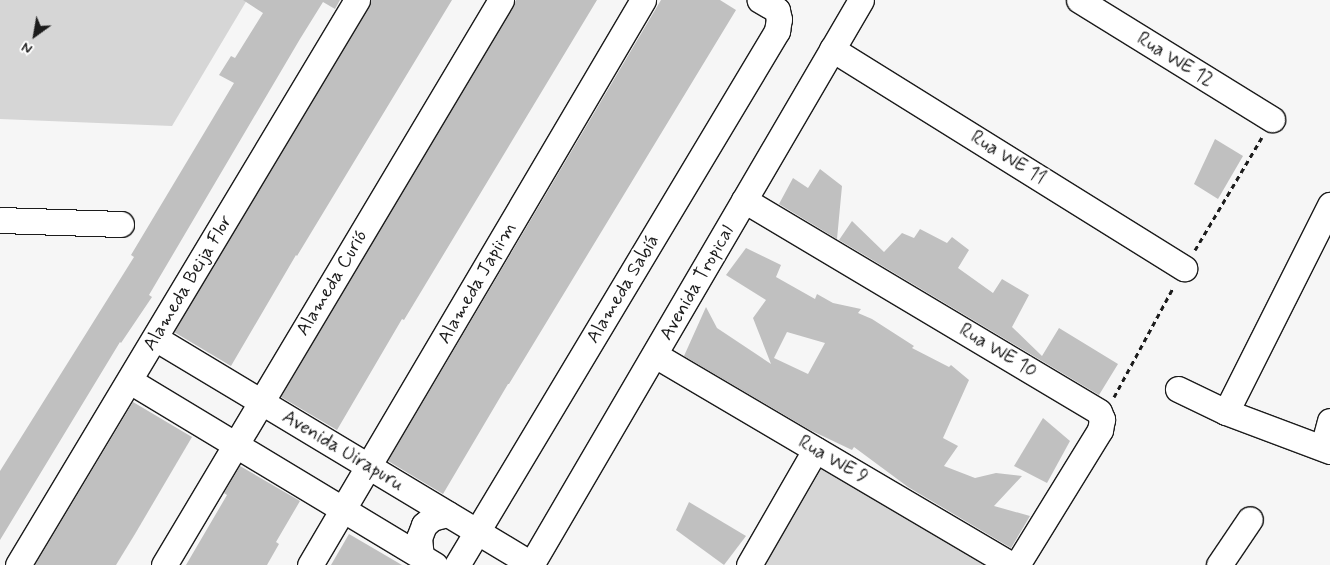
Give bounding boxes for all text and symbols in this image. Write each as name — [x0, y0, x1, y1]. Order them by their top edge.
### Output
north arrow — [10, 10, 60, 60]
street label: Rua WE 12 — [1132, 27, 1218, 93]
text: N — [18, 38, 36, 58]
street label: Rua WE 11 — [966, 126, 1050, 190]
street label: Alameda Beija Flor — [138, 210, 238, 356]
street label: Alameda Japiim — [433, 218, 521, 348]
street label: Avenida Tropical — [655, 222, 739, 344]
street label: Alameda Curió — [291, 225, 373, 341]
street label: Alameda Sabiá — [581, 230, 665, 348]
street label: Rua WE 10 — [955, 319, 1041, 383]
street label: Avenida Uirapuru — [278, 406, 408, 496]
street label: Rua WE 9 — [794, 431, 872, 489]

